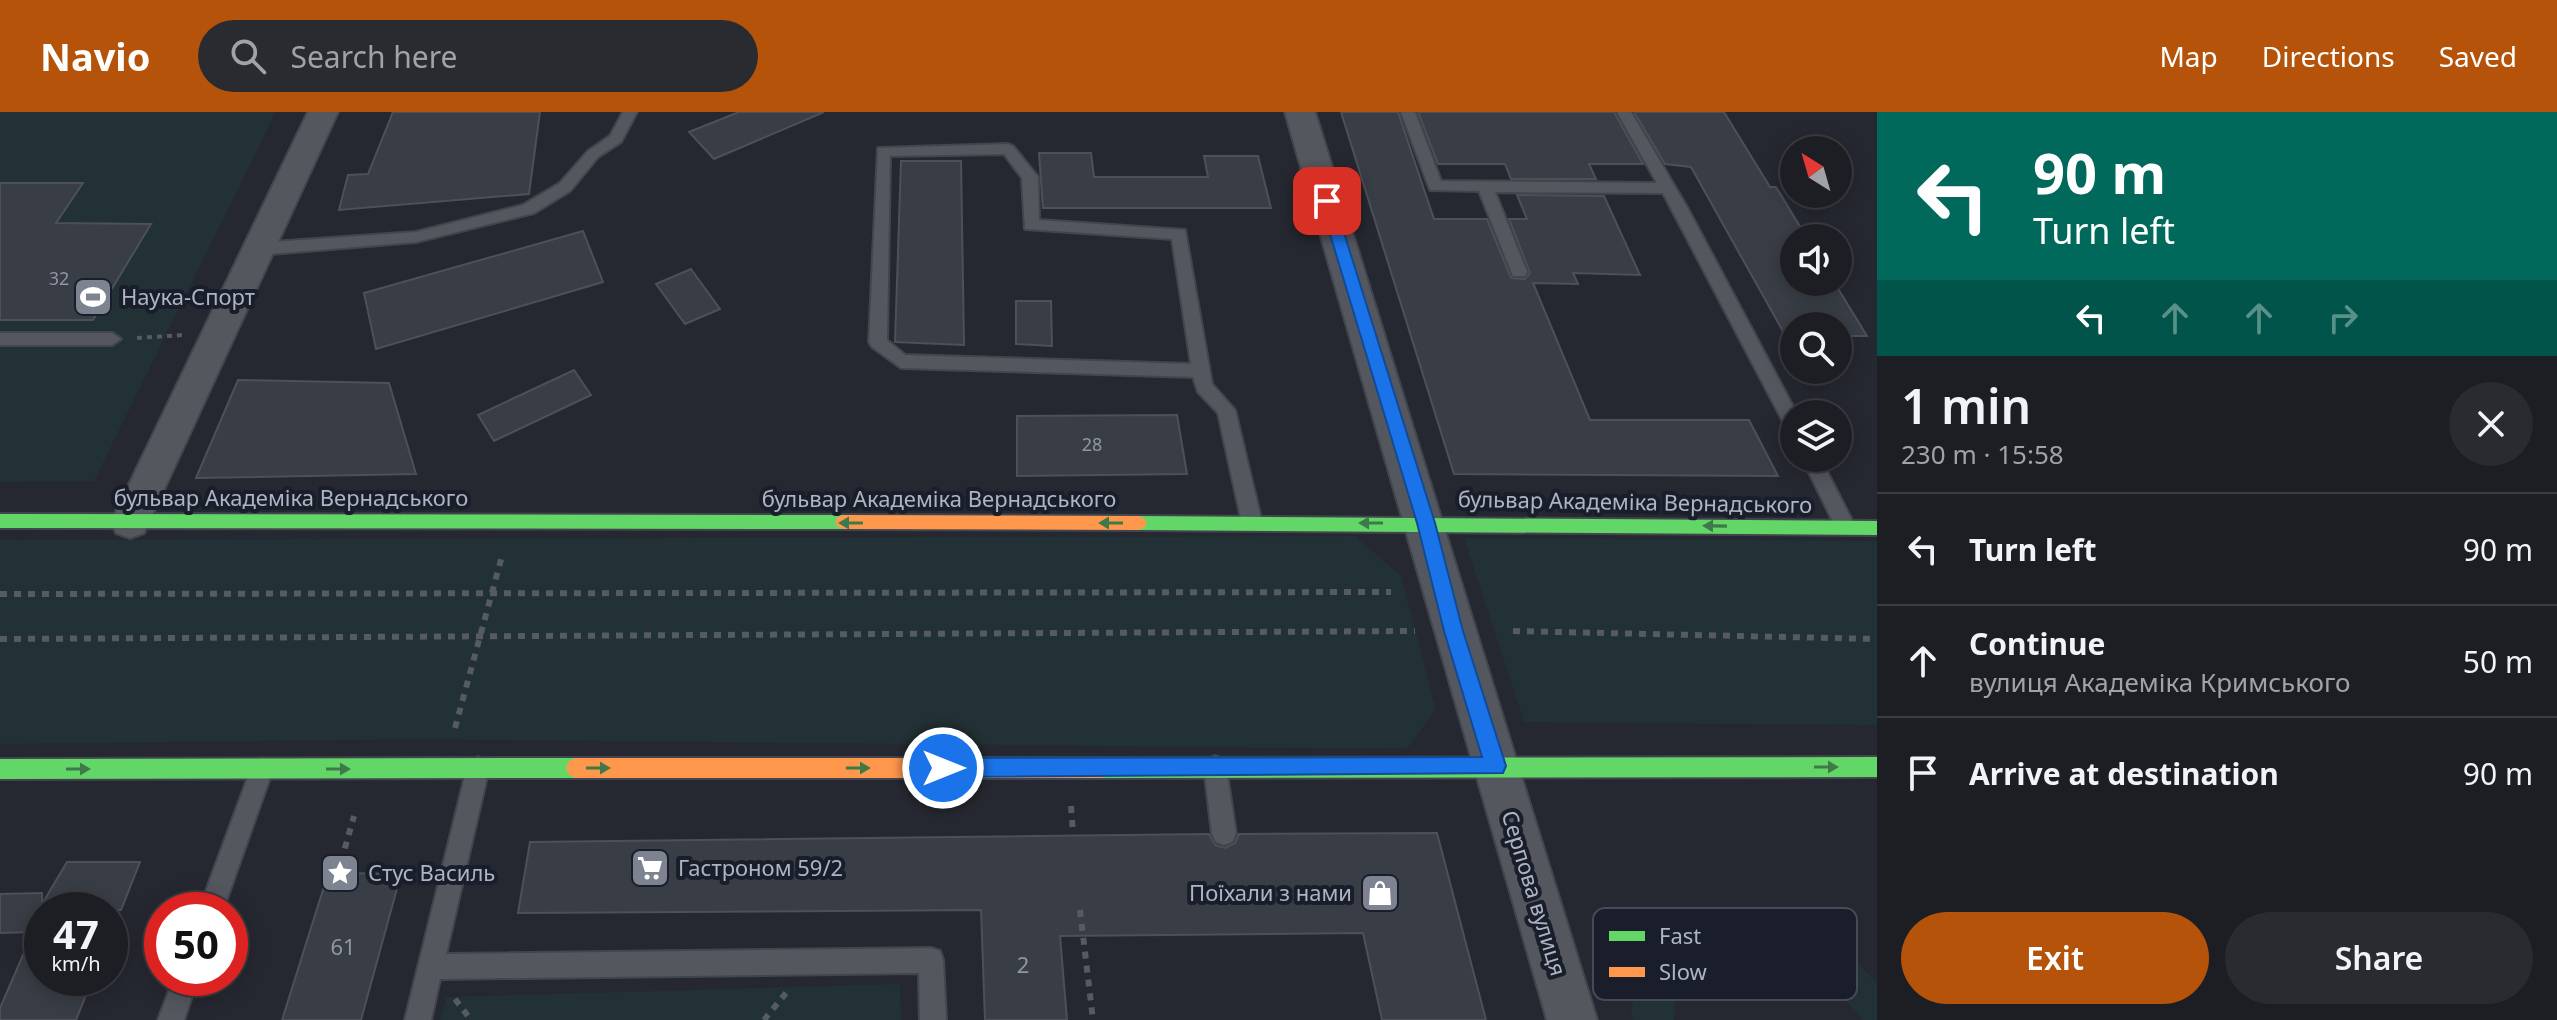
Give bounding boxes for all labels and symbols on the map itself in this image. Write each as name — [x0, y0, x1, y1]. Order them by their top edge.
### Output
north arrow — [1780, 136, 1852, 208]
pin — [1293, 167, 1361, 235]
house number: 32 — [49, 266, 69, 290]
sports icon: Наука-Спорт — [72, 276, 114, 318]
place label: Наука-Спорт — [121, 281, 255, 311]
house number: 28 — [1082, 432, 1102, 456]
street label: бульвар Академіка Вернадського — [114, 482, 468, 512]
street label: бульвар Академіка Вернадського — [762, 483, 1116, 513]
street label: бульвар Академіка Вернадського — [1458, 483, 1813, 519]
one-way arrow — [838, 517, 863, 529]
one-way arrow — [1098, 517, 1123, 529]
one-way arrow — [1358, 517, 1383, 529]
one-way arrow — [1702, 520, 1727, 533]
position arrow — [901, 726, 985, 810]
one-way arrow — [1814, 761, 1839, 773]
one-way arrow — [586, 762, 611, 774]
one-way arrow — [846, 762, 871, 774]
one-way arrow — [66, 763, 91, 775]
one-way arrow — [326, 763, 351, 775]
street label: Серпова вулиця — [1496, 806, 1574, 979]
supermarket icon: Гастроном 59/2 — [629, 847, 671, 889]
place icon: Стус Василь — [319, 852, 361, 894]
place label: Гастроном 59/2 — [678, 852, 843, 882]
place label: Стус Василь — [368, 857, 495, 887]
shop icon: Поїхали з нами — [1359, 872, 1401, 914]
place label: Поїхали з нами — [1189, 877, 1352, 907]
speed limit sign: 50 — [144, 892, 248, 996]
legend — [1593, 908, 1857, 1000]
text: Fast — [1659, 920, 1701, 950]
house number: 61 — [330, 931, 356, 961]
house number: 2 — [1017, 949, 1029, 979]
text: Slow — [1659, 956, 1708, 986]

